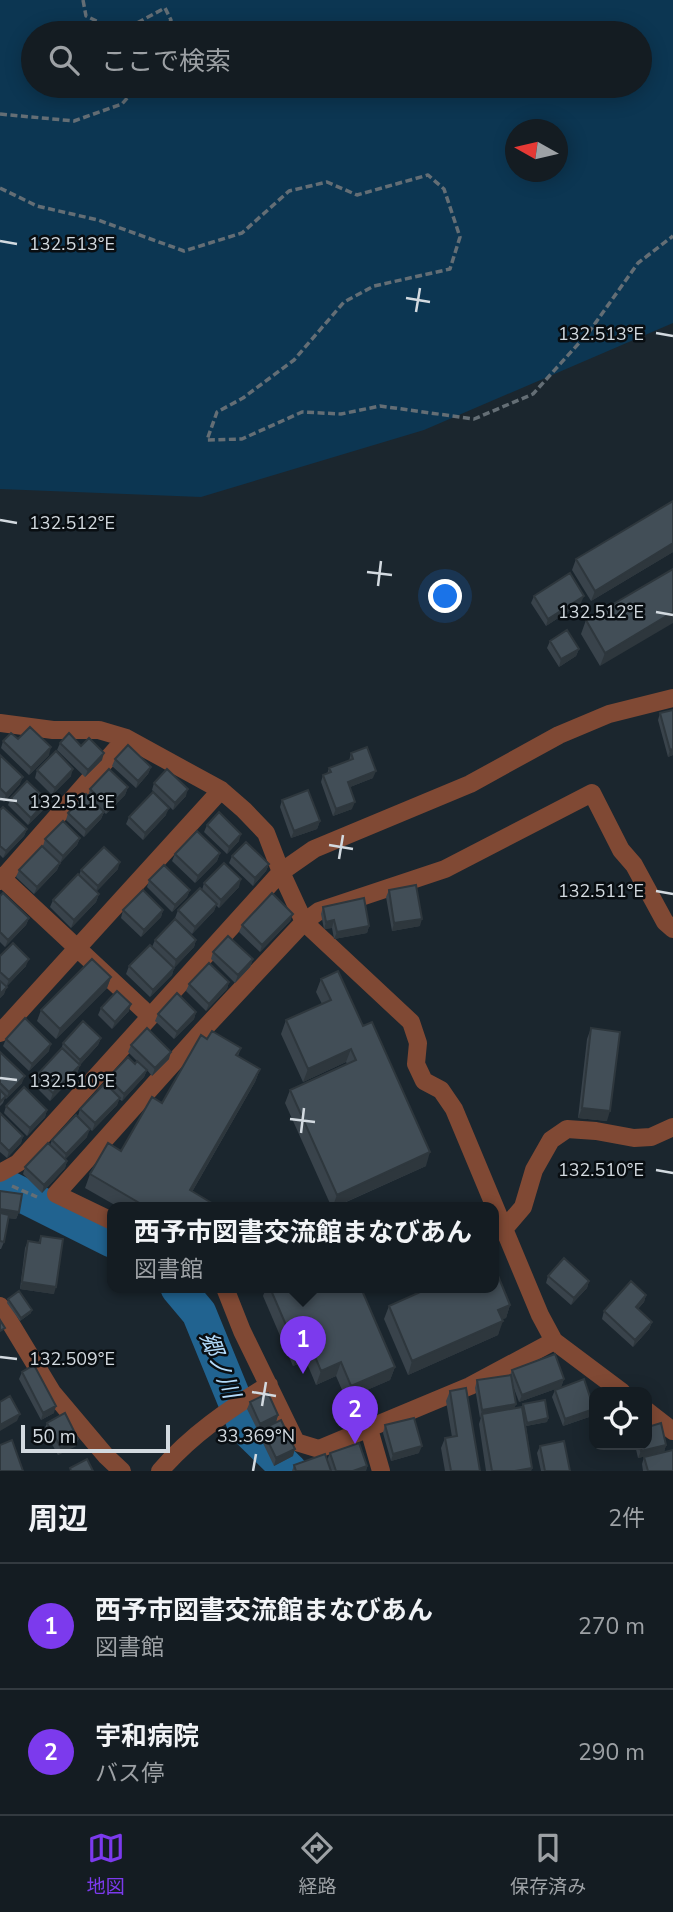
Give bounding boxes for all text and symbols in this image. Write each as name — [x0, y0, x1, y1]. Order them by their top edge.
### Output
search box — [21, 21, 652, 98]
icon: search — [45, 41, 83, 79]
text: ここで検索 — [101, 44, 231, 79]
north arrow — [505, 119, 568, 182]
text: 132.513°E — [29, 232, 115, 256]
text: 132.513°E — [558, 322, 644, 346]
text: 132.512°E — [29, 511, 115, 535]
your location — [428, 579, 462, 613]
text: 132.512°E — [558, 600, 644, 624]
text: 132.511°E — [29, 790, 115, 814]
text: 132.511°E — [558, 879, 644, 903]
text: 132.510°E — [29, 1069, 115, 1093]
text: 132.510°E — [558, 1158, 644, 1182]
popup — [107, 1202, 499, 1293]
text: 西予市図書交流館まなびあん — [134, 1215, 472, 1250]
text: 図書館 — [134, 1254, 203, 1285]
pin: 1 — [280, 1316, 326, 1374]
water label: 郷ノ川 — [192, 1327, 248, 1406]
text: 132.509°E — [29, 1347, 115, 1371]
pin: 2 — [332, 1386, 378, 1444]
map controls — [589, 1387, 652, 1450]
button: locate — [589, 1387, 652, 1450]
scale bar — [21, 1422, 170, 1454]
text: 50 m — [32, 1424, 76, 1450]
text: 33.369°N — [217, 1424, 295, 1448]
text: 周辺 — [28, 1499, 88, 1540]
text: 2件 — [608, 1503, 645, 1534]
text: 西予市図書交流館まなびあん — [95, 1593, 433, 1628]
text: 1 — [44, 1611, 58, 1642]
text: 270 m — [578, 1611, 645, 1642]
text: 図書館 — [95, 1632, 164, 1663]
text: 宇和病院 — [95, 1719, 199, 1754]
text: 2 — [44, 1737, 58, 1768]
text: 290 m — [578, 1737, 645, 1768]
text: バス停 — [95, 1758, 164, 1789]
tab: 地図 — [87, 1829, 125, 1900]
tab: 経路 — [298, 1829, 336, 1900]
tab: 保存済み — [510, 1829, 586, 1900]

